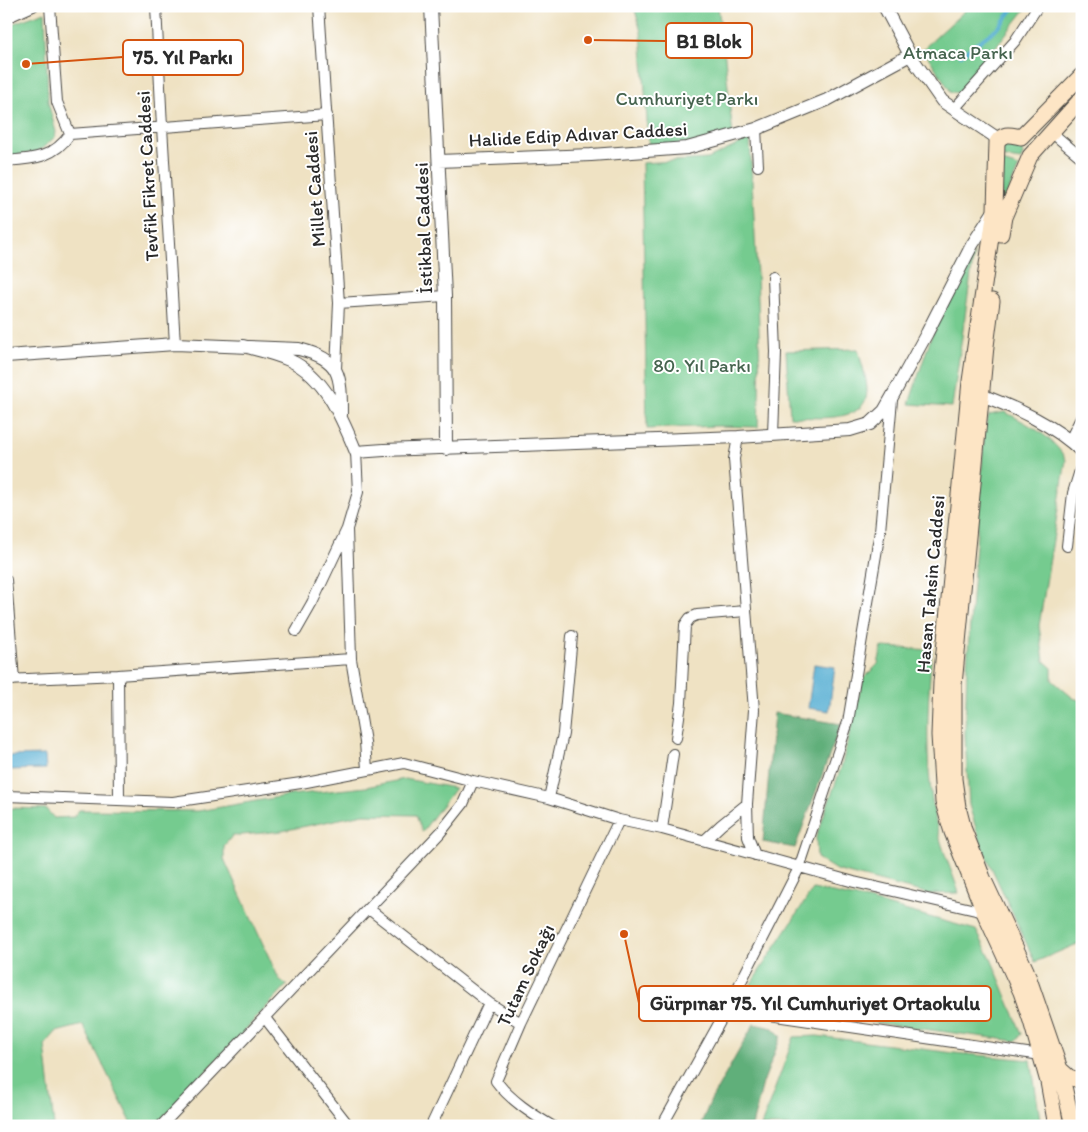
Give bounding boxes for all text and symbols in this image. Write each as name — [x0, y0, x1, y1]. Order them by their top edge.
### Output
callout: B1 Blok — [666, 23, 752, 58]
text: B1 Blok — [676, 29, 743, 53]
callout: 75. Yıl Parkı — [123, 40, 243, 75]
park label: Atmaca Parkı — [903, 41, 1013, 64]
text: 75. Yıl Parkı — [132, 45, 233, 69]
park label: Cumhuriyet Parkı — [616, 87, 758, 110]
street label: Tevfik Fikret Caddesi — [132, 90, 163, 262]
street label: Halide Edip Adıvar Caddesi — [468, 117, 688, 152]
street label: Millet Caddesi — [299, 130, 330, 248]
street label: İstikbal Caddesi — [410, 162, 437, 294]
park label: 80. Yıl Parkı — [653, 354, 751, 377]
street label: Hasan Tahsin Caddesi — [911, 494, 950, 674]
street label: Tutam Sokağı — [492, 920, 559, 1030]
callout: Gürpınar 75. Yıl Cumhuriyet Ortaokulu — [639, 986, 991, 1021]
text: Gürpınar 75. Yıl Cumhuriyet Ortaokulu — [650, 991, 980, 1016]

